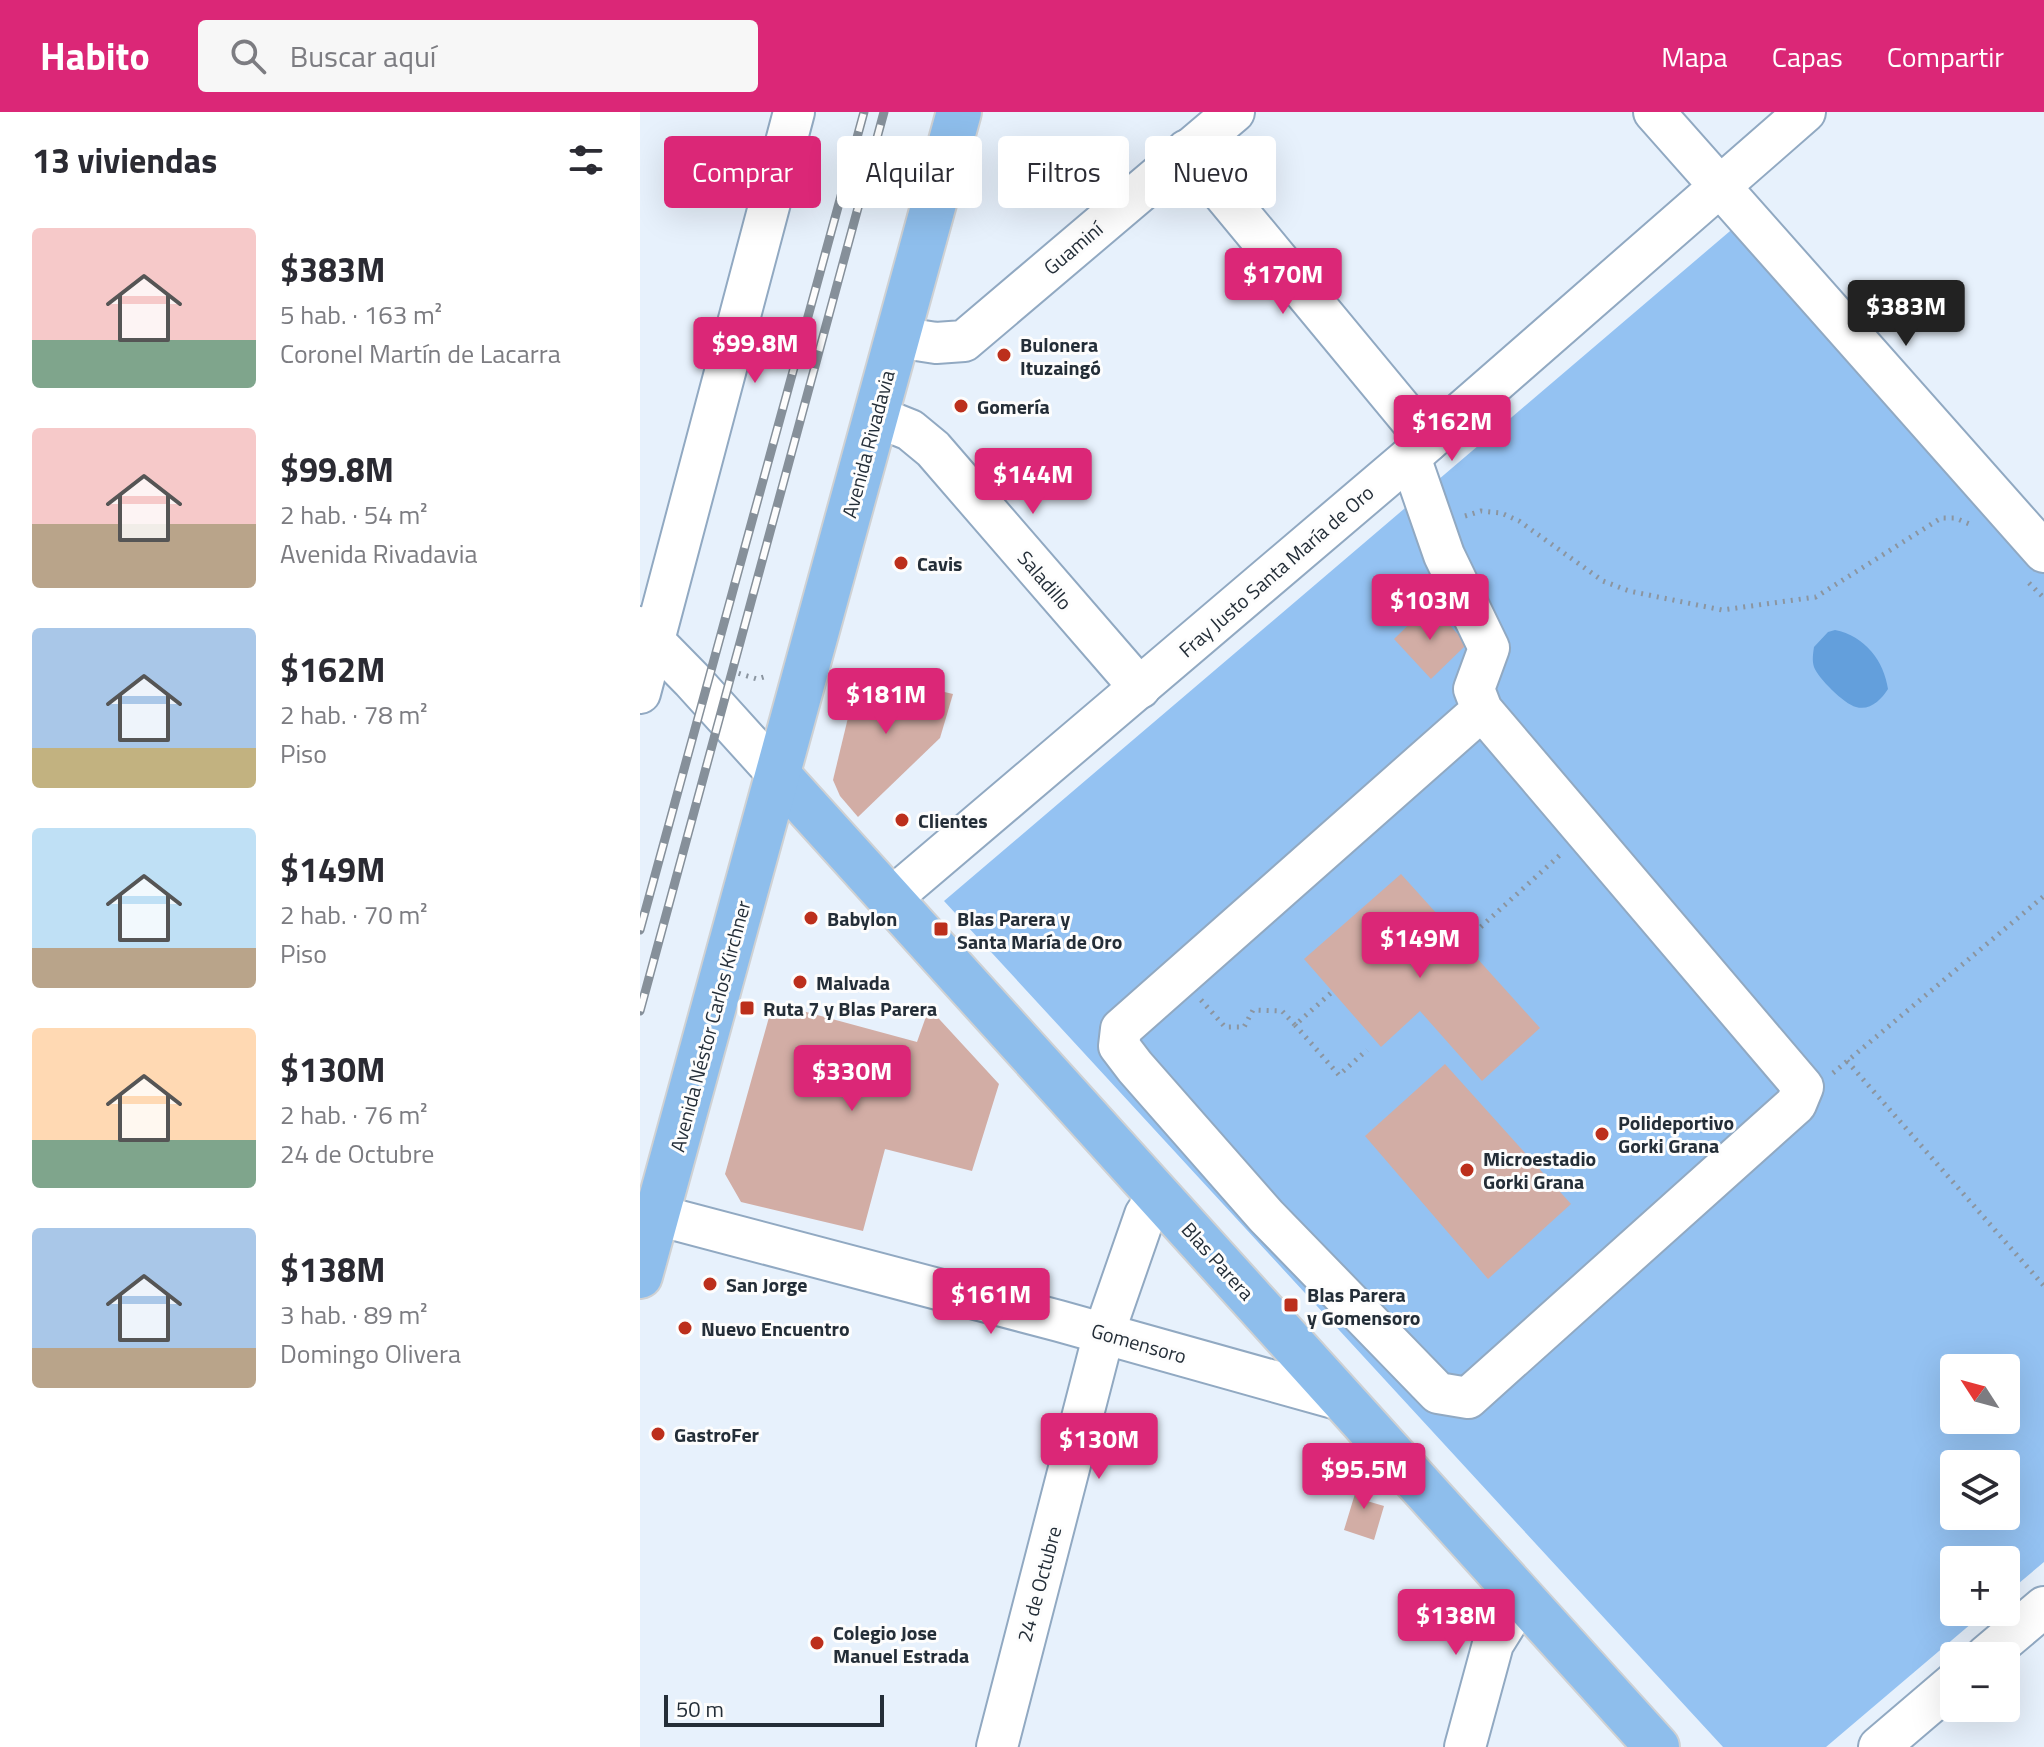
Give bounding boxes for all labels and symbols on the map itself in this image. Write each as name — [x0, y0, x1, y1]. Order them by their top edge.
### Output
street label: Guaminí — [1037, 213, 1111, 282]
pin: $170M — [1227, 248, 1339, 316]
pin: $383M — [1850, 280, 1962, 348]
pin: $99.8M — [690, 317, 820, 385]
place label: Bulonera Ituzaingó — [1020, 329, 1101, 383]
marker: Bulonera Ituzaingó — [995, 346, 1013, 364]
street label: Avenida Rivadavia — [833, 367, 903, 521]
place label: Gomería — [977, 391, 1050, 422]
pin: $162M — [1396, 395, 1508, 463]
marker: Gomería — [952, 397, 970, 415]
pin: $144M — [977, 448, 1089, 516]
street label: Fray Justo Santa María de Oro — [1172, 477, 1380, 665]
street label: Saladillo — [1010, 543, 1080, 617]
place label: Cavis — [917, 548, 963, 579]
marker: Cavis — [892, 554, 910, 572]
pin: $103M — [1374, 574, 1486, 642]
pin: $181M — [830, 668, 942, 736]
place label: Clientes — [918, 805, 988, 836]
marker: Clientes — [893, 811, 911, 829]
street label: Avenida Néstor Carlos Kirchner — [661, 897, 759, 1155]
place label: Babylon — [827, 903, 897, 934]
place label: Blas Parera y Santa María de Oro — [957, 903, 1122, 957]
marker: Babylon — [802, 909, 820, 927]
pin: $149M — [1364, 912, 1476, 980]
marker: Blas Parera y Santa María de Oro — [932, 920, 950, 938]
place label: Malvada — [816, 967, 890, 998]
marker: Malvada — [791, 973, 809, 991]
place label: Ruta 7 y Blas Parera — [763, 993, 937, 1024]
marker: Ruta 7 y Blas Parera — [738, 999, 756, 1017]
pin: $330M — [796, 1045, 908, 1113]
place label: Polideportivo Gorki Grana — [1618, 1107, 1734, 1161]
marker: Polideportivo Gorki Grana — [1593, 1125, 1611, 1143]
place label: Microestadio Gorki Grana — [1483, 1143, 1596, 1197]
marker: Microestadio Gorki Grana — [1458, 1161, 1476, 1179]
street label: Blas Parera — [1174, 1215, 1262, 1307]
pin: $161M — [935, 1268, 1047, 1336]
place label: San Jorge — [726, 1269, 807, 1300]
marker: San Jorge — [701, 1275, 719, 1293]
place label: Blas Parera y Gomensoro — [1307, 1279, 1420, 1333]
marker: Blas Parera y Gomensoro — [1282, 1296, 1300, 1314]
place label: Nuevo Encuentro — [701, 1313, 850, 1344]
street label: Gomensoro — [1088, 1315, 1190, 1371]
marker: Nuevo Encuentro — [676, 1319, 694, 1337]
north arrow — [1940, 1354, 2020, 1434]
pin: $130M — [1043, 1413, 1155, 1481]
place label: GastroFer — [674, 1419, 760, 1450]
marker: GastroFer — [649, 1425, 667, 1443]
pin: $95.5M — [1299, 1443, 1429, 1511]
street label: 24 de Octubre — [1009, 1523, 1069, 1645]
pin: $138M — [1400, 1589, 1512, 1657]
place label: Colegio Jose Manuel Estrada — [833, 1617, 969, 1671]
marker: Colegio Jose Manuel Estrada — [808, 1634, 826, 1652]
scale bar — [664, 1691, 884, 1727]

